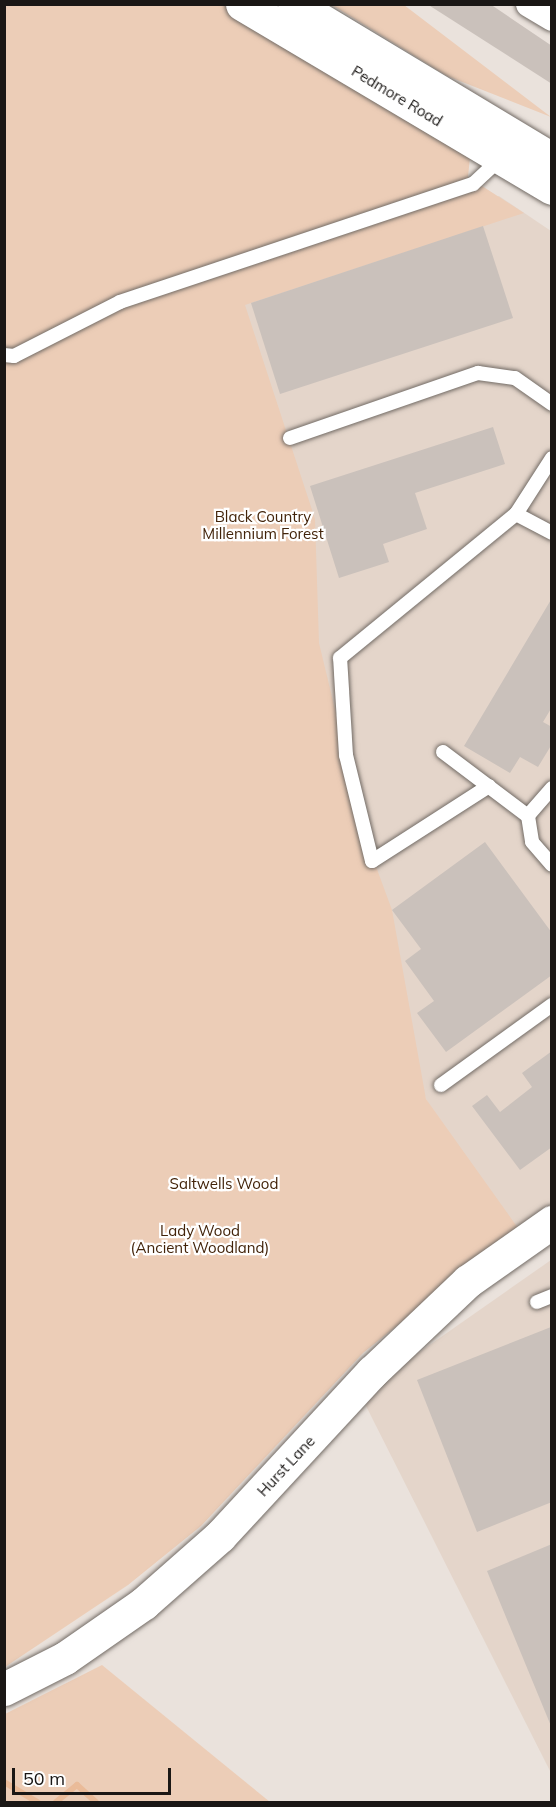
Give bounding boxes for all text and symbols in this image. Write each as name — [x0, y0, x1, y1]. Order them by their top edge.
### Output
street label: Pedmore Road — [348, 62, 446, 130]
park label: Black Country Millennium Forest — [202, 507, 324, 542]
park label: Saltwells Wood — [170, 1175, 278, 1193]
park label: Lady Wood (Ancient Woodland) — [131, 1221, 269, 1256]
street label: Hurst Lane — [253, 1432, 319, 1500]
scale bar — [15, 1756, 174, 1794]
text: 50 m — [23, 1767, 65, 1790]

